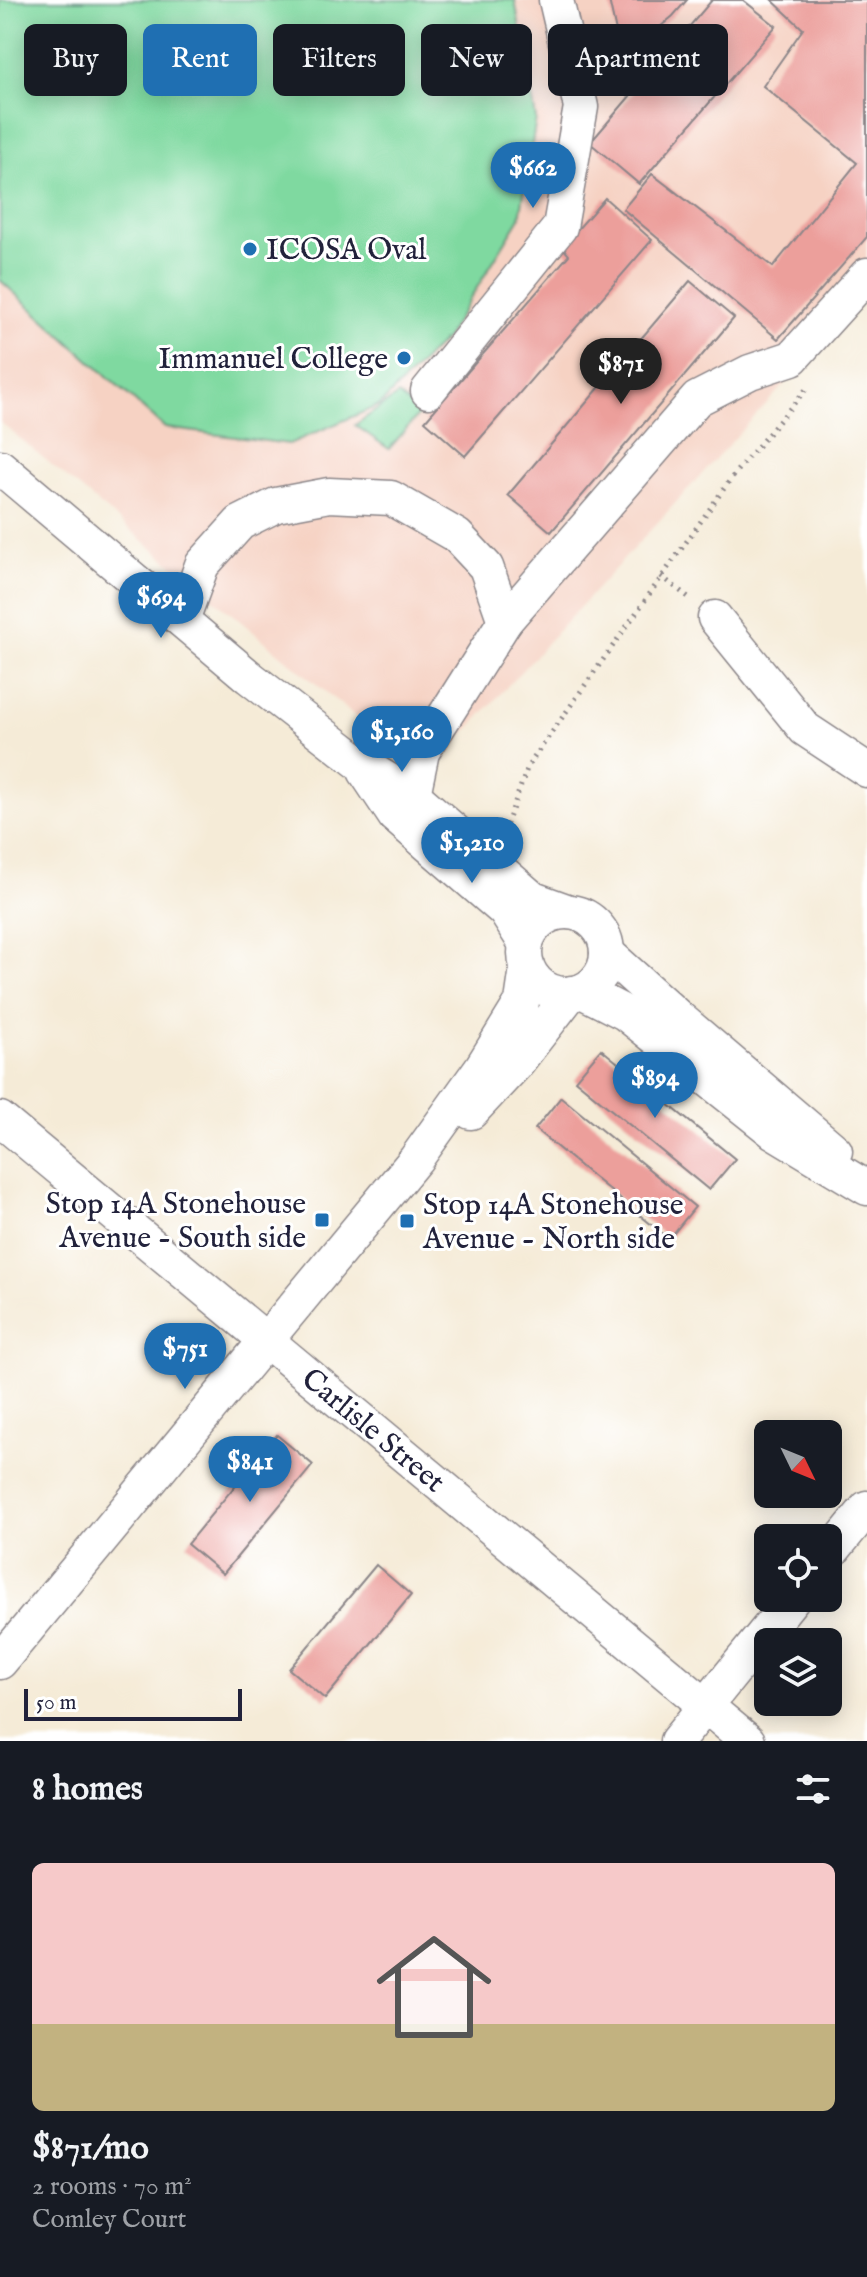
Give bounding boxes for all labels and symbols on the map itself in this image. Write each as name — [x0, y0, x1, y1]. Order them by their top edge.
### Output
pin: $662 — [486, 142, 580, 210]
place label: ICOSA Oval — [266, 232, 427, 270]
marker: ICOSA Oval — [241, 240, 259, 258]
pin: $871 — [574, 338, 668, 406]
place label: Immanuel College — [158, 341, 388, 379]
marker: Immanuel College — [395, 349, 413, 367]
pin: $694 — [114, 572, 208, 640]
pin: $1,160 — [337, 706, 467, 774]
pin: $1,210 — [407, 817, 537, 885]
pin: $894 — [608, 1052, 702, 1120]
place label: Stop 14A Stonehouse Avenue - South side — [46, 1186, 306, 1258]
place label: Stop 14A Stonehouse Avenue - North side — [422, 1187, 683, 1259]
marker: Stop 14A Stonehouse Avenue - South side — [313, 1211, 331, 1229]
marker: Stop 14A Stonehouse Avenue - North side — [398, 1212, 416, 1230]
pin: $751 — [138, 1323, 232, 1391]
street label: Carlisle Street — [293, 1361, 452, 1502]
north arrow — [754, 1420, 842, 1508]
pin: $841 — [203, 1436, 297, 1504]
scale bar — [24, 1685, 242, 1721]

